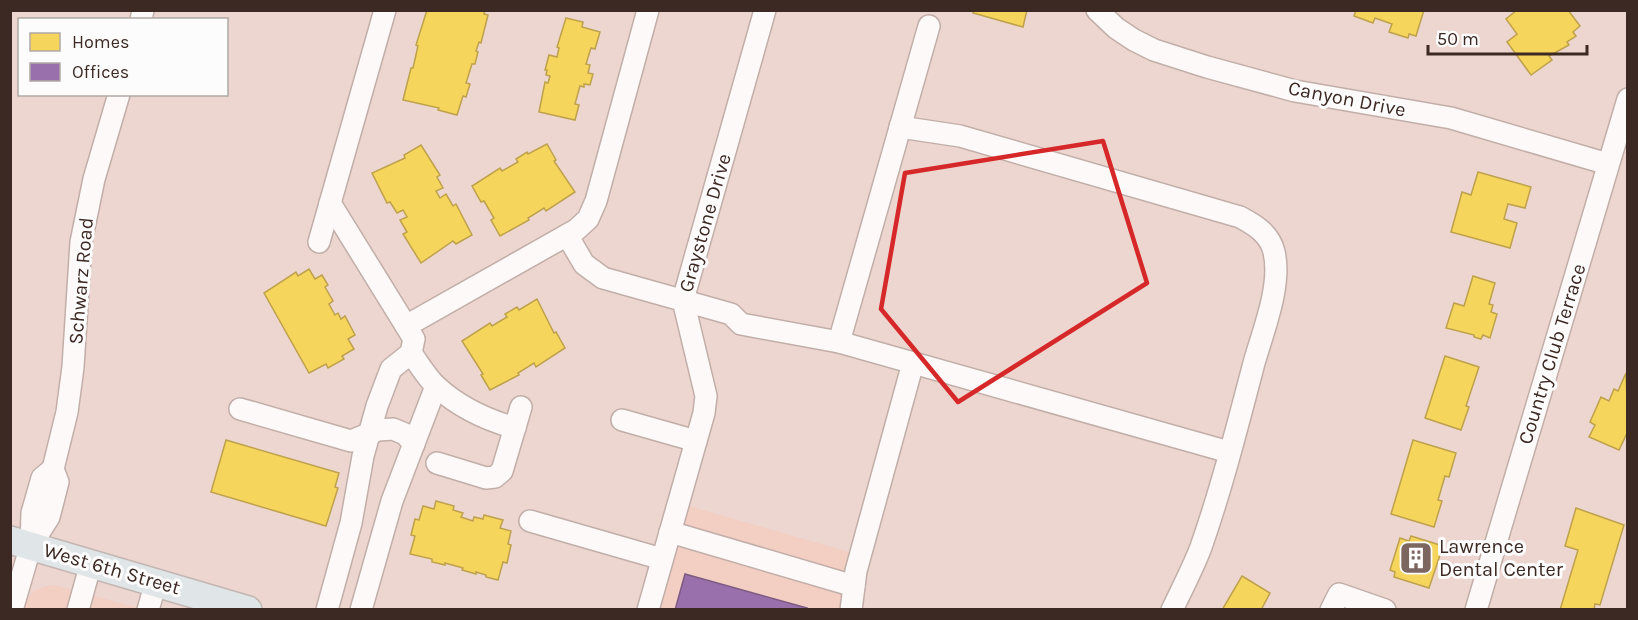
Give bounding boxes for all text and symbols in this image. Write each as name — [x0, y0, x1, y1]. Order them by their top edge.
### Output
legend — [18, 18, 228, 96]
scale bar — [1428, 18, 1587, 56]
text: 50 m — [1437, 28, 1479, 50]
text: Homes — [72, 31, 129, 53]
text: Offices — [72, 61, 129, 83]
street label: Canyon Drive — [1286, 76, 1408, 122]
street label: Graystone Drive — [674, 151, 736, 295]
street label: Schwarz Road — [64, 216, 98, 346]
street label: Country Club Terrace — [1514, 261, 1590, 447]
place label: Lawrence Dental Center — [1439, 535, 1564, 581]
street label: West 6th Street — [41, 539, 183, 600]
building icon: Lawrence Dental Center — [1398, 540, 1434, 576]

